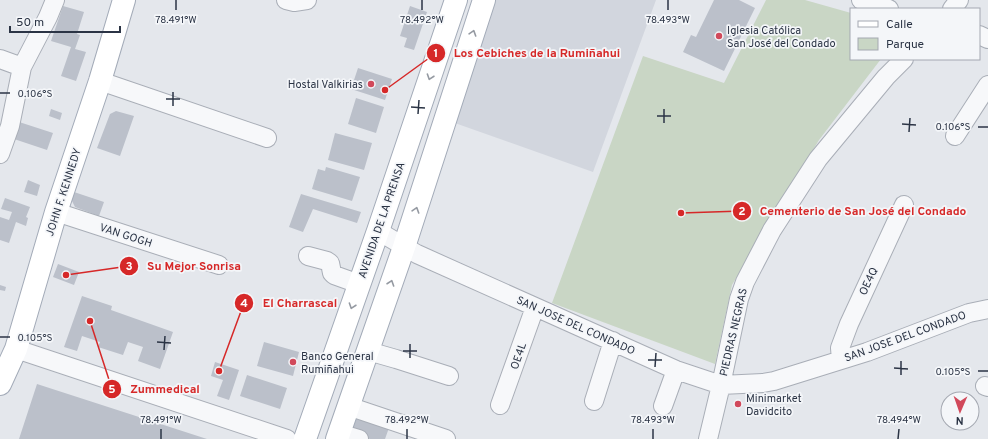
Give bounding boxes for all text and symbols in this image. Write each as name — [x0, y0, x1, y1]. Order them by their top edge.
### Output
scale bar — [10, 8, 120, 34]
legend — [850, 8, 980, 60]
text: 78.491°W — [155, 14, 197, 27]
text: 78.492°W — [400, 14, 444, 27]
text: 78.493°W — [646, 14, 690, 27]
text: 50 m — [16, 15, 44, 31]
text: Calle — [886, 17, 913, 33]
place label: Iglesia Católica San José del Condado — [727, 24, 836, 51]
one-way arrow — [468, 30, 477, 37]
marker: Iglesia Católica San José del Condado — [714, 31, 724, 41]
text: Parque — [886, 37, 924, 53]
callout: Los Cebiches de la Rumiñahui — [426, 41, 629, 65]
text: 1 — [434, 46, 438, 62]
text: Los Cebiches de la Rumiñahui — [454, 46, 620, 62]
one-way arrow — [426, 73, 435, 80]
place label: Hostal Valkirias — [288, 78, 363, 92]
marker: Hostal Valkirias — [366, 79, 376, 89]
text: 0.106°S — [18, 88, 52, 101]
text: 0.106°S — [936, 121, 970, 134]
street label: JOHN F. KENNEDY — [43, 146, 85, 238]
street label: AVENIDA DE LA PRENSA — [355, 160, 408, 280]
callout: Cementerio de San José del Condado — [732, 199, 975, 223]
text: 2 — [738, 204, 746, 220]
text: Cementerio de San José del Condado — [760, 204, 967, 220]
one-way arrow — [411, 207, 420, 214]
street label: VAN GOGH — [98, 221, 154, 251]
callout: Su Mejor Sonrisa — [119, 254, 249, 278]
text: 3 — [125, 259, 133, 275]
text: Su Mejor Sonrisa — [147, 259, 241, 275]
street label: OE4Q — [856, 265, 881, 298]
one-way arrow — [387, 280, 395, 287]
street label: PIEDRAS NEGRAS — [717, 287, 751, 378]
callout: El Charrascal — [234, 291, 345, 315]
street label: SAN JOSE DEL CONDADO — [514, 293, 637, 358]
text: 4 — [240, 296, 248, 312]
text: El Charrascal — [263, 296, 337, 312]
one-way arrow — [348, 302, 356, 309]
street label: SAN JOSE DEL CONDADO — [843, 308, 968, 366]
text: 0.105°S — [17, 332, 53, 345]
street label: OE4L — [508, 341, 530, 372]
place label: Banco General Rumiñahui — [301, 350, 374, 377]
marker: Banco General Rumiñahui — [288, 357, 298, 367]
text: 0.105°S — [935, 366, 971, 379]
callout: Zummedical — [102, 377, 208, 401]
text: 5 — [108, 382, 116, 398]
text: Zummedical — [130, 382, 200, 398]
north arrow — [940, 391, 980, 431]
place label: Minimarket Davidcito — [746, 392, 802, 419]
marker: Minimarket Davidcito — [733, 399, 743, 409]
text: N — [955, 413, 964, 427]
text: 78.491°W — [140, 414, 182, 427]
text: 78.492°W — [385, 414, 429, 427]
text: 78.493°W — [631, 414, 675, 427]
text: 78.494°W — [877, 414, 921, 427]

